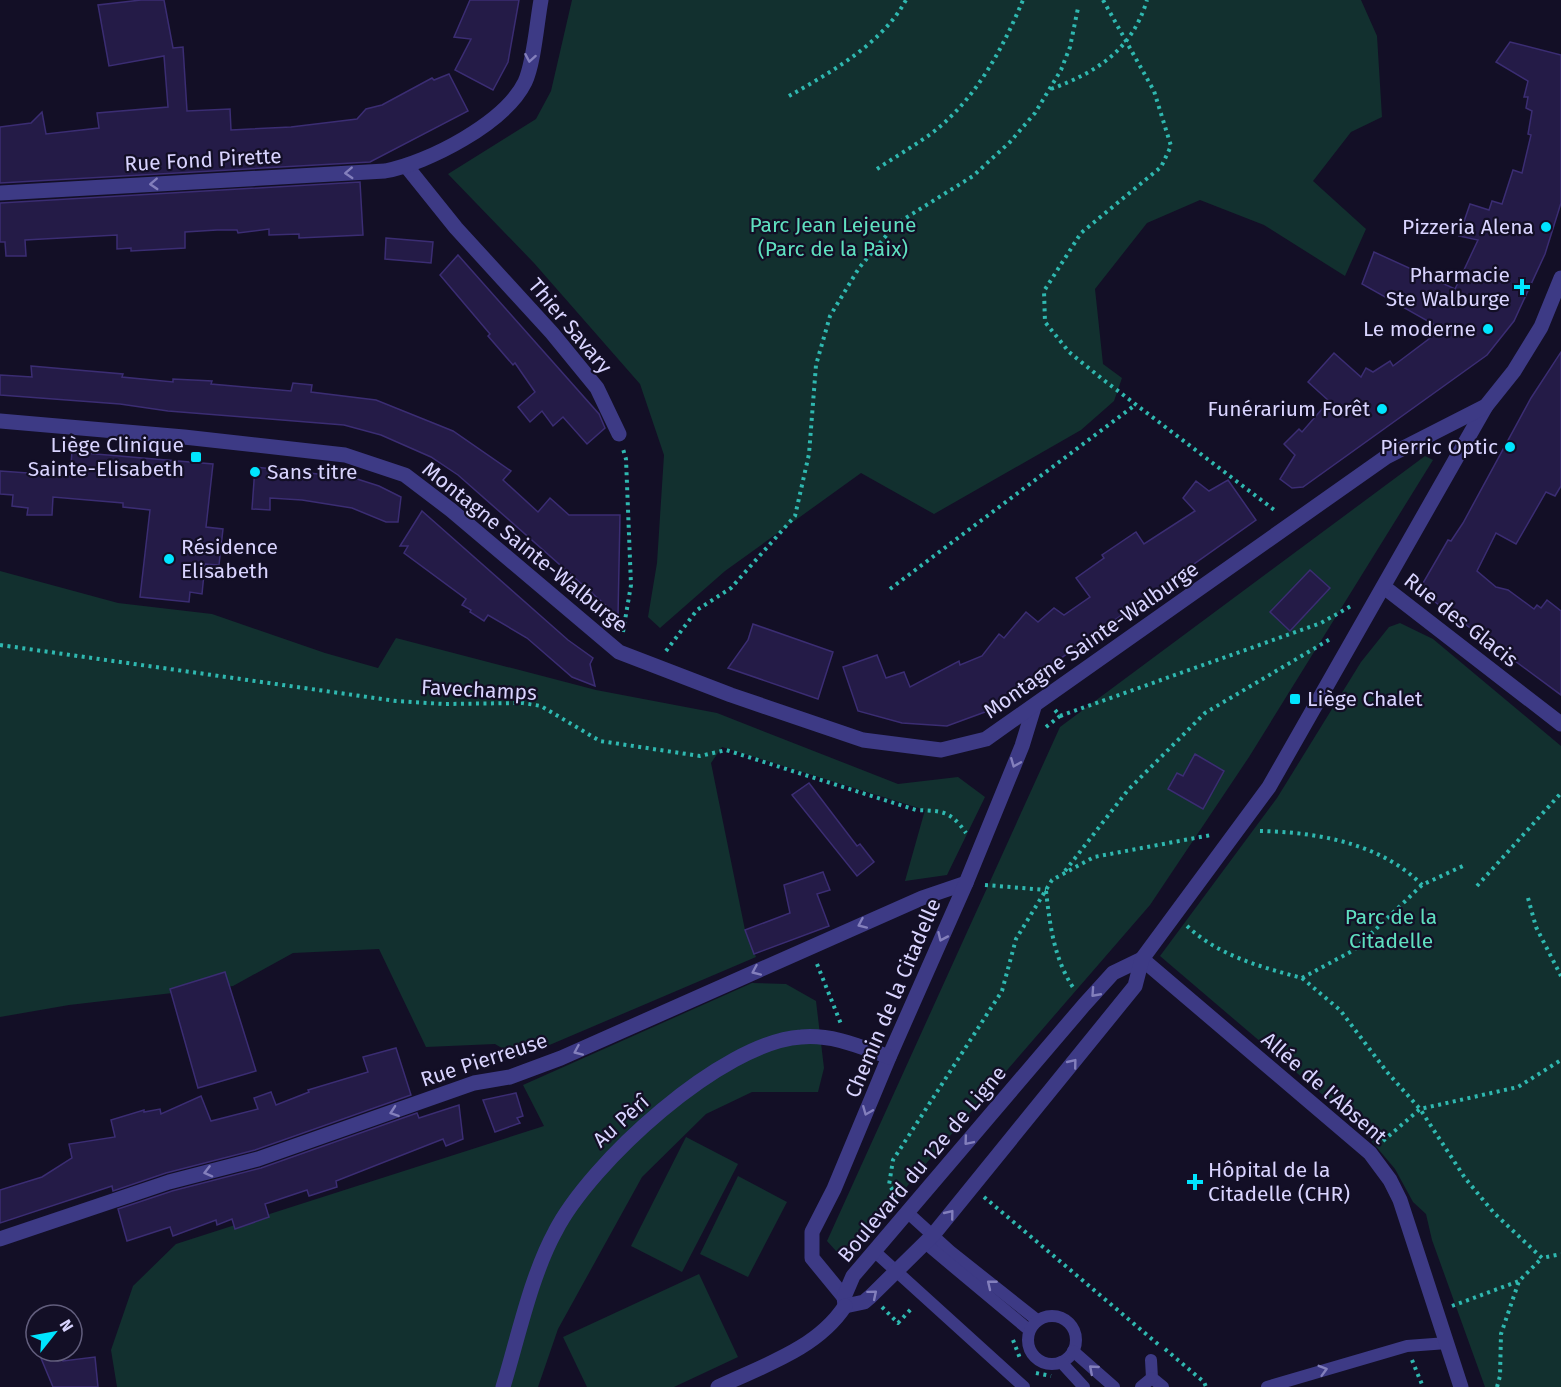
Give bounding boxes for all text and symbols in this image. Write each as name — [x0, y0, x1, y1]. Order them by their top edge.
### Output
one-way arrow — [524, 52, 537, 62]
street label: Rue Fond Pirette — [124, 143, 282, 177]
one-way arrow — [345, 166, 354, 179]
one-way arrow — [150, 178, 159, 191]
park label: Parc Jean Lejeune (Parc de la Paix) — [749, 212, 917, 262]
place label: Pizzeria Alena — [1402, 214, 1534, 240]
marker: Pizzeria Alena — [1539, 220, 1553, 234]
place label: Pharmacie Ste Walburge — [1386, 262, 1510, 312]
street label: Thier Savary — [523, 273, 618, 380]
marker: Pharmacie Ste Walburge — [1515, 280, 1529, 294]
place label: Le moderne — [1363, 316, 1476, 342]
marker: Le moderne — [1481, 322, 1495, 336]
place label: Funérarium Forêt — [1208, 396, 1370, 422]
marker: Funérarium Forêt — [1375, 402, 1389, 416]
place label: Liège Clinique Sainte-Elisabeth — [28, 432, 184, 482]
place label: Pierric Optic — [1380, 434, 1498, 460]
marker: Pierric Optic — [1503, 440, 1517, 454]
marker: Liège Clinique Sainte-Elisabeth — [189, 450, 203, 464]
street label: Montagne Sainte-Walburge — [417, 456, 633, 638]
place label: Sans titre — [267, 459, 358, 485]
marker: Sans titre — [248, 465, 262, 479]
place label: Résidence Elisabeth — [181, 534, 278, 584]
marker: Résidence Elisabeth — [162, 552, 176, 566]
street label: Montagne Sainte-Walburge — [978, 556, 1204, 724]
street label: Rue des Glacis — [1399, 567, 1523, 673]
street label: Favechamps — [420, 674, 538, 706]
place label: Liège Chalet — [1307, 686, 1423, 712]
marker: Liège Chalet — [1288, 692, 1302, 706]
one-way arrow — [1010, 756, 1022, 767]
street label: Chemin de la Citadelle — [839, 894, 947, 1102]
park label: Parc de la Citadelle — [1345, 904, 1437, 954]
one-way arrow — [858, 917, 869, 929]
one-way arrow — [938, 930, 950, 941]
one-way arrow — [751, 964, 762, 976]
one-way arrow — [1091, 986, 1102, 996]
street label: Allée de l'Absent — [1256, 1026, 1392, 1150]
street label: Rue Pierreuse — [417, 1027, 551, 1093]
one-way arrow — [574, 1044, 585, 1056]
one-way arrow — [1065, 1059, 1076, 1070]
street label: Boulevard du 12e de Ligne — [832, 1060, 1012, 1268]
street label: Au Pèrî — [587, 1088, 655, 1153]
one-way arrow — [389, 1105, 399, 1117]
one-way arrow — [862, 1105, 874, 1116]
one-way arrow — [964, 1134, 975, 1145]
place label: Hôpital de la Citadelle (CHR) — [1208, 1157, 1350, 1207]
one-way arrow — [203, 1164, 213, 1177]
marker: Hôpital de la Citadelle (CHR) — [1186, 1173, 1204, 1191]
one-way arrow — [942, 1210, 953, 1221]
one-way arrow — [987, 1280, 998, 1291]
one-way arrow — [866, 1290, 877, 1301]
north arrow — [24, 1303, 84, 1363]
text: N — [56, 1316, 77, 1335]
one-way arrow — [1089, 1365, 1100, 1376]
one-way arrow — [1317, 1365, 1328, 1377]

